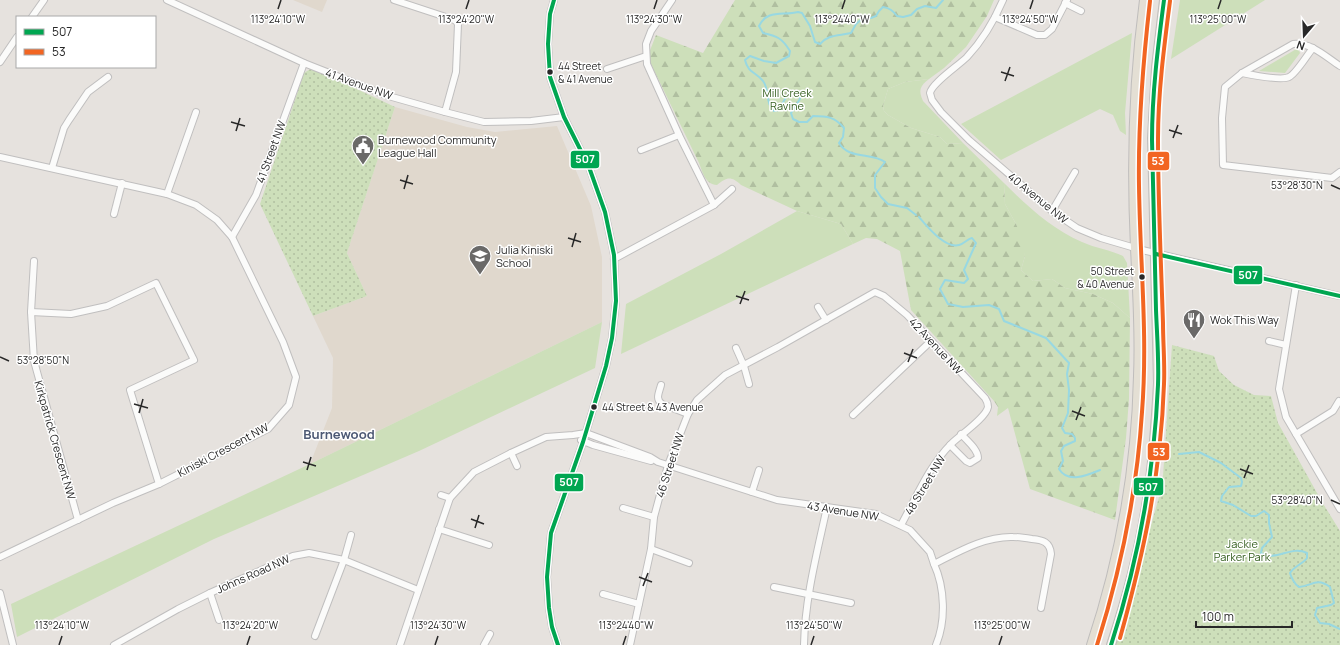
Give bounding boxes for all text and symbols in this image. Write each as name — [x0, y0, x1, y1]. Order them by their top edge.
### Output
text: 113°24'10"W — [251, 12, 306, 26]
text: 113°24'20"W — [438, 12, 495, 26]
text: 113°24'30"W — [626, 12, 683, 26]
text: 113°24'40"W — [814, 12, 870, 26]
text: 113°24'50"W — [1002, 12, 1059, 26]
text: 113°25'00"W — [1190, 12, 1247, 26]
legend — [16, 16, 156, 68]
north arrow — [1284, 16, 1324, 56]
text: 507 — [52, 23, 72, 40]
text: N — [1294, 38, 1307, 54]
text: 53 — [52, 43, 66, 60]
place label: 44 Street & 41 Avenue — [558, 59, 613, 86]
street label: 41 Avenue NW — [323, 64, 396, 103]
marker: 44 Street & 41 Avenue — [545, 67, 555, 77]
park label: Mill Creek Ravine — [762, 85, 812, 113]
street label: 41 Street NW — [252, 118, 289, 185]
place label: Burnewood Community League Hall — [378, 132, 497, 160]
public building icon: Burnewood Community League Hall — [350, 133, 376, 166]
line badge: 507 — [570, 150, 600, 169]
text: 507 — [575, 151, 595, 166]
line badge: 53 — [1147, 151, 1170, 171]
text: 53 — [1152, 153, 1164, 168]
street label: 40 Avenue NW — [1005, 169, 1072, 227]
text: 53°28'30"N — [1271, 178, 1323, 192]
place label: Julia Kiniski School — [496, 242, 553, 270]
school or university icon: Julia Kiniski School — [467, 243, 493, 276]
place label: 50 Street & 40 Avenue — [1077, 264, 1134, 291]
line badge: 507 — [1233, 265, 1263, 285]
text: 507 — [1238, 267, 1258, 282]
marker: 50 Street & 40 Avenue — [1137, 272, 1147, 282]
restaurant icon: Wok This Way — [1181, 307, 1207, 340]
place label: Wok This Way — [1210, 312, 1279, 327]
street label: 42 Avenue NW — [906, 314, 967, 378]
text: 53°28'50"N — [17, 353, 69, 367]
street label: Kirkpatrick Crescent NW — [31, 379, 80, 502]
place label: 44 Street & 43 Avenue — [602, 400, 704, 414]
marker: 44 Street & 43 Avenue — [589, 402, 599, 412]
street label: Kiniski Crescent NW — [175, 419, 272, 480]
district label: Burnewood — [303, 425, 375, 443]
street label: 46 Street NW — [652, 430, 687, 499]
line badge: 53 — [1147, 442, 1170, 461]
text: 53 — [1153, 444, 1165, 459]
street label: 48 Street NW — [901, 451, 949, 517]
line badge: 507 — [554, 473, 584, 492]
text: 507 — [559, 474, 579, 489]
line badge: 507 — [1133, 477, 1164, 496]
text: 507 — [1138, 479, 1158, 494]
text: 53°28'40"N — [1271, 493, 1323, 507]
street label: 43 Avenue NW — [806, 497, 881, 524]
park label: Jackie Parker Park — [1214, 536, 1271, 564]
street label: Johns Road NW — [214, 550, 292, 596]
scale bar — [1196, 603, 1292, 629]
text: 100 m — [1202, 608, 1234, 625]
text: 113°24'10"W — [35, 618, 90, 632]
text: 113°24'20"W — [222, 618, 279, 632]
text: 113°24'30"W — [410, 618, 467, 632]
text: 113°24'40"W — [598, 618, 654, 632]
text: 113°24'50"W — [786, 618, 843, 632]
text: 113°25'00"W — [974, 618, 1031, 632]

